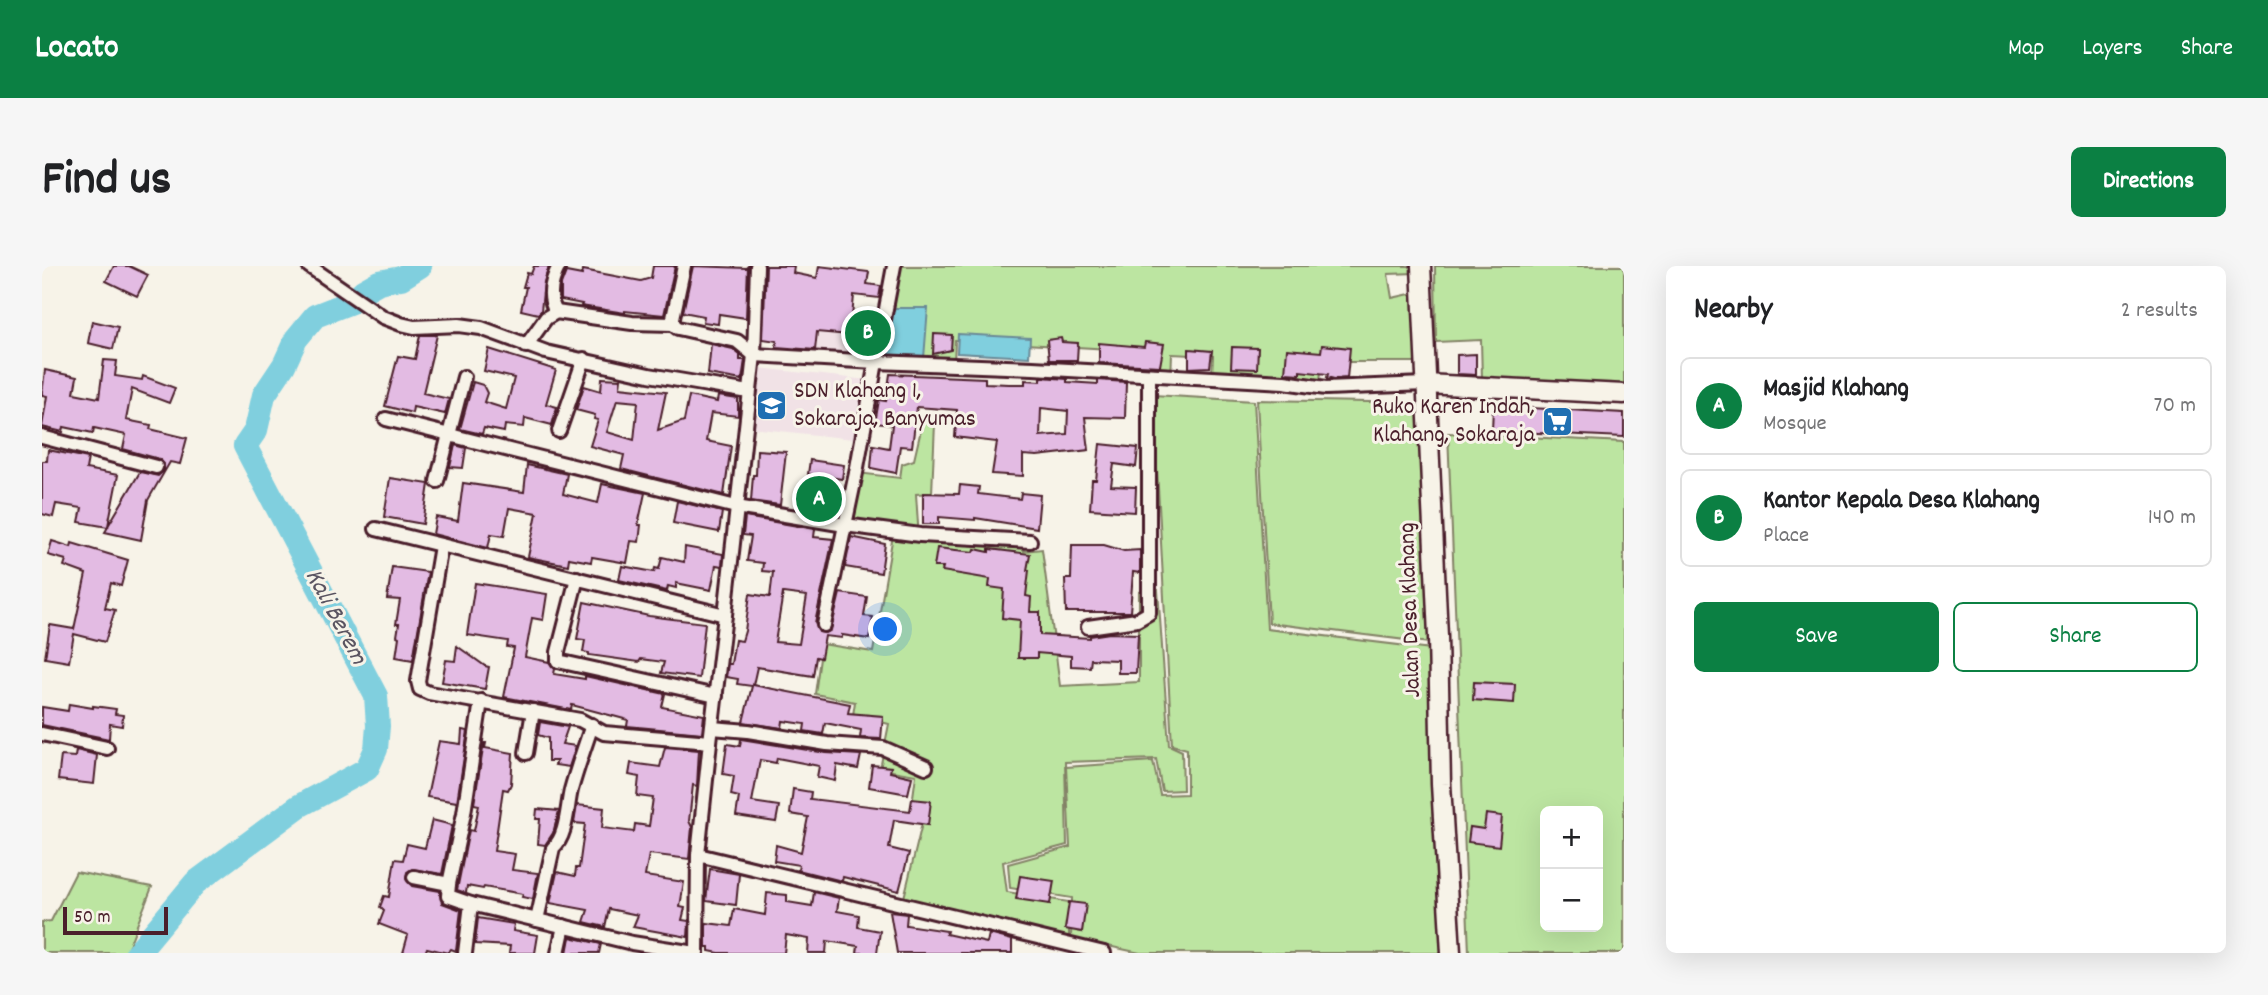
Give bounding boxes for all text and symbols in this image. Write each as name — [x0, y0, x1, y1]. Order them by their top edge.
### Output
text: Locato — [35, 26, 119, 73]
text: Map — [2008, 32, 2044, 66]
text: Layers — [2082, 32, 2143, 66]
text: Share — [2181, 32, 2233, 66]
text: Find us — [42, 147, 171, 217]
button: Directions — [2071, 147, 2226, 217]
text: Nearby — [1694, 290, 1772, 333]
text: 2 results — [2121, 295, 2198, 328]
pin: B — [845, 307, 891, 359]
text: Masjid Klahang — [1763, 371, 1909, 408]
place label: SDN Klahang 1, Sokaraja, Banyumas — [794, 375, 976, 437]
school or university icon: SDN Klahang 1, Sokaraja, Banyumas — [754, 389, 788, 423]
text: A — [1713, 390, 1725, 423]
text: 70 m — [2154, 390, 2196, 423]
place label: Ruko Karen Indah, Klahang, Sokaraja — [1372, 391, 1536, 453]
supermarket icon: Ruko Karen Indah, Klahang, Sokaraja — [1541, 405, 1575, 439]
text: Mosque — [1763, 408, 1827, 441]
pin: A — [796, 473, 842, 525]
text: Kantor Kepala Desa Klahang — [1763, 483, 2040, 520]
text: B — [1714, 502, 1724, 535]
text: 140 m — [2148, 502, 2196, 535]
text: Place — [1763, 520, 1809, 553]
street label: Jalan Desa Klahang — [1391, 522, 1431, 698]
water label: Kali Berem — [294, 562, 376, 673]
button: Save — [1694, 602, 1939, 672]
button: Share — [1953, 602, 2198, 672]
your location — [868, 612, 902, 646]
map controls — [1540, 806, 1603, 932]
button: + — [1540, 806, 1603, 869]
button: − — [1540, 869, 1603, 932]
scale bar — [63, 904, 168, 936]
text: 50 m — [74, 905, 111, 932]

